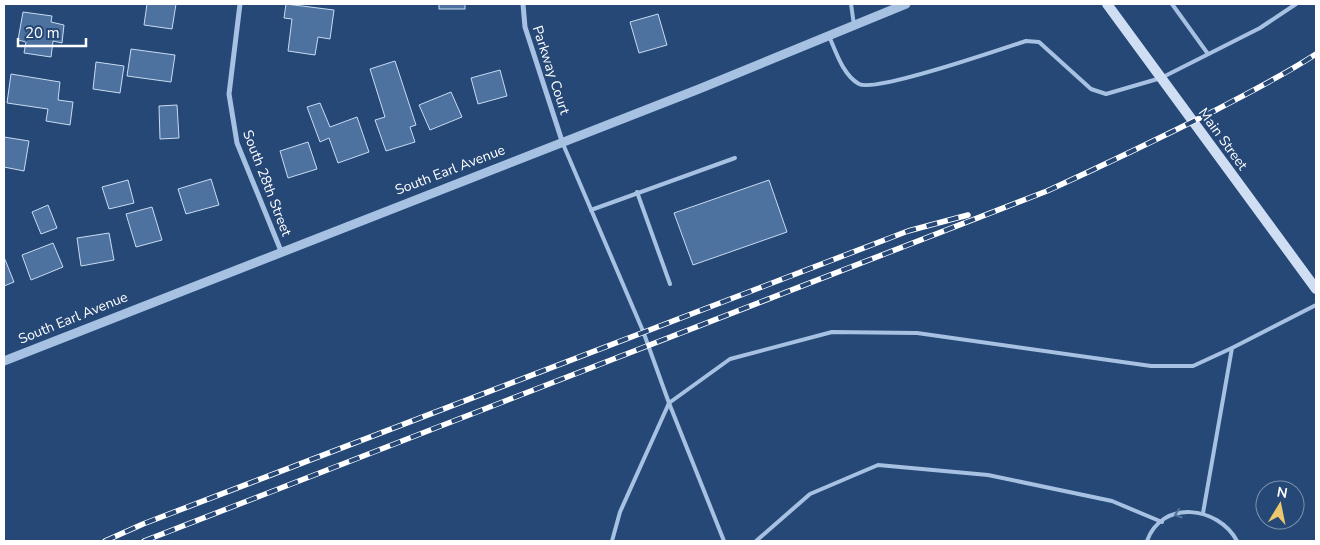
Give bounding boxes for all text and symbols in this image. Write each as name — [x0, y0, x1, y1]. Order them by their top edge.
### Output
scale bar — [18, 15, 85, 47]
text: 20 m — [25, 23, 60, 43]
street label: Parkway Court — [528, 23, 574, 117]
street label: Main Street — [1194, 104, 1252, 174]
street label: South 28th Street — [238, 127, 296, 239]
street label: South Earl Avenue — [392, 140, 508, 200]
street label: South Earl Avenue — [15, 287, 131, 349]
north arrow — [1255, 480, 1305, 530]
text: N — [1275, 482, 1289, 503]
one-way arrow — [1174, 509, 1183, 519]

